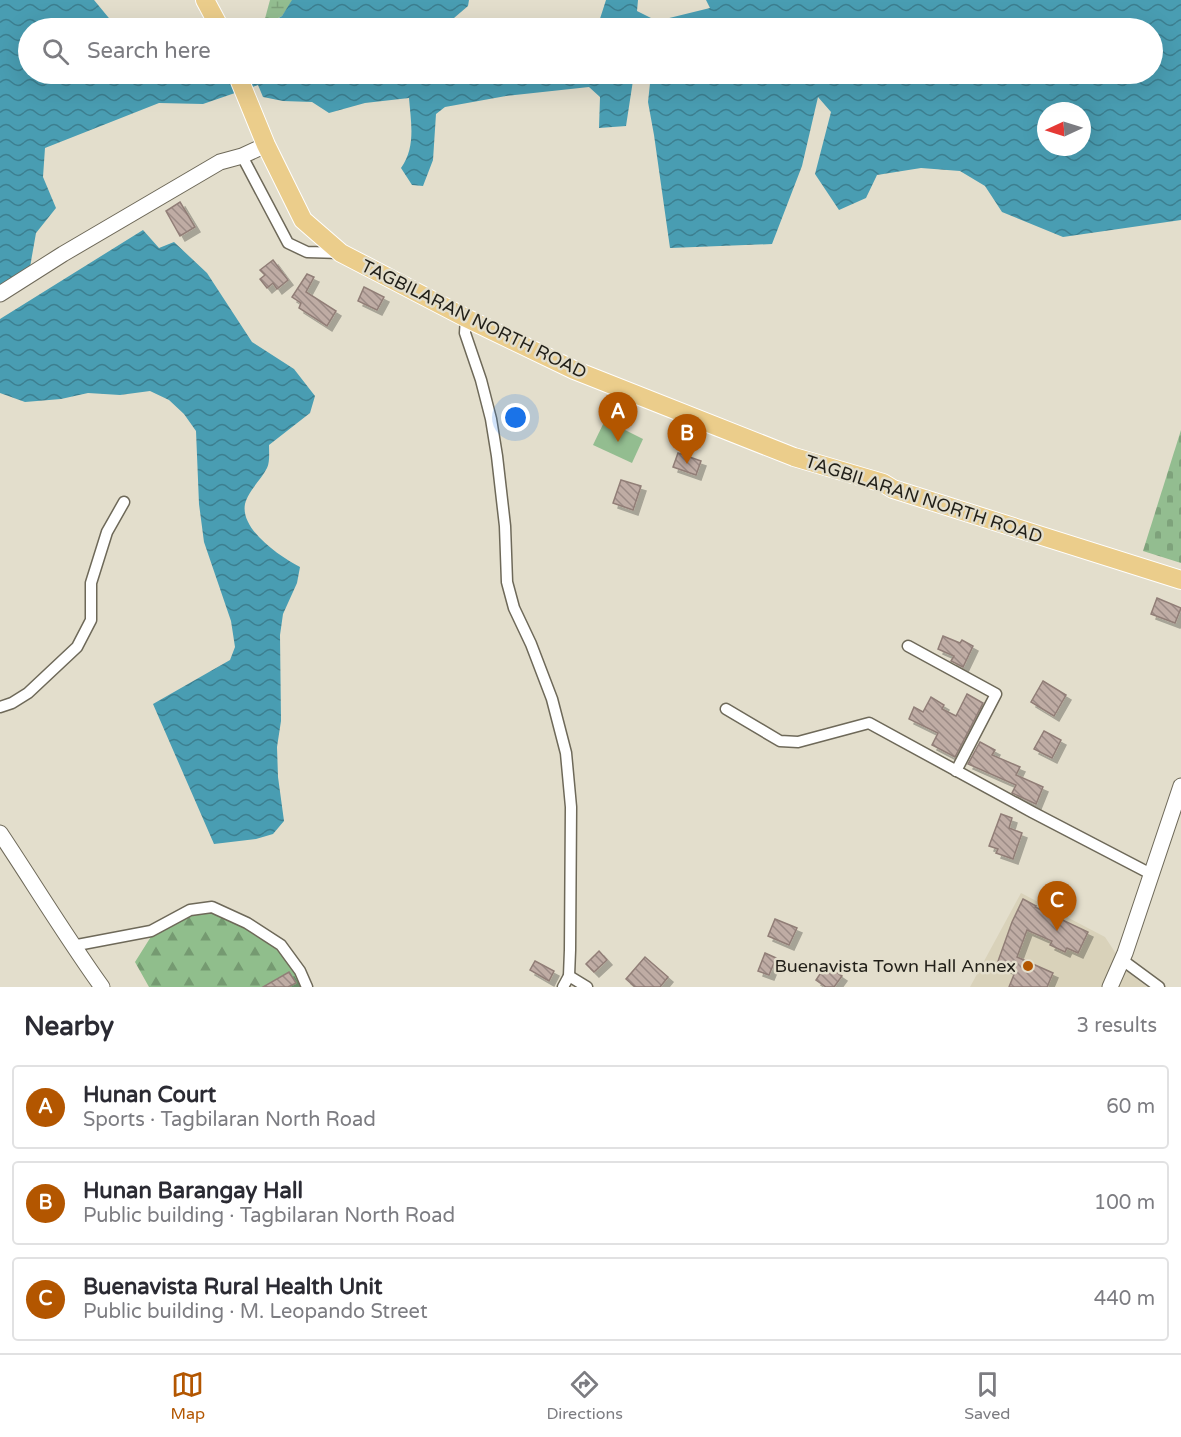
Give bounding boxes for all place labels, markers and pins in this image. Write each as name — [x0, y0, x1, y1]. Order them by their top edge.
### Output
pin: A — [598, 392, 638, 442]
pin: B — [668, 414, 706, 464]
pin: C — [1038, 882, 1076, 931]
place label: Buenavista Town Hall Annex — [774, 955, 1016, 977]
marker: Buenavista Town Hall Annex — [1021, 959, 1035, 973]

